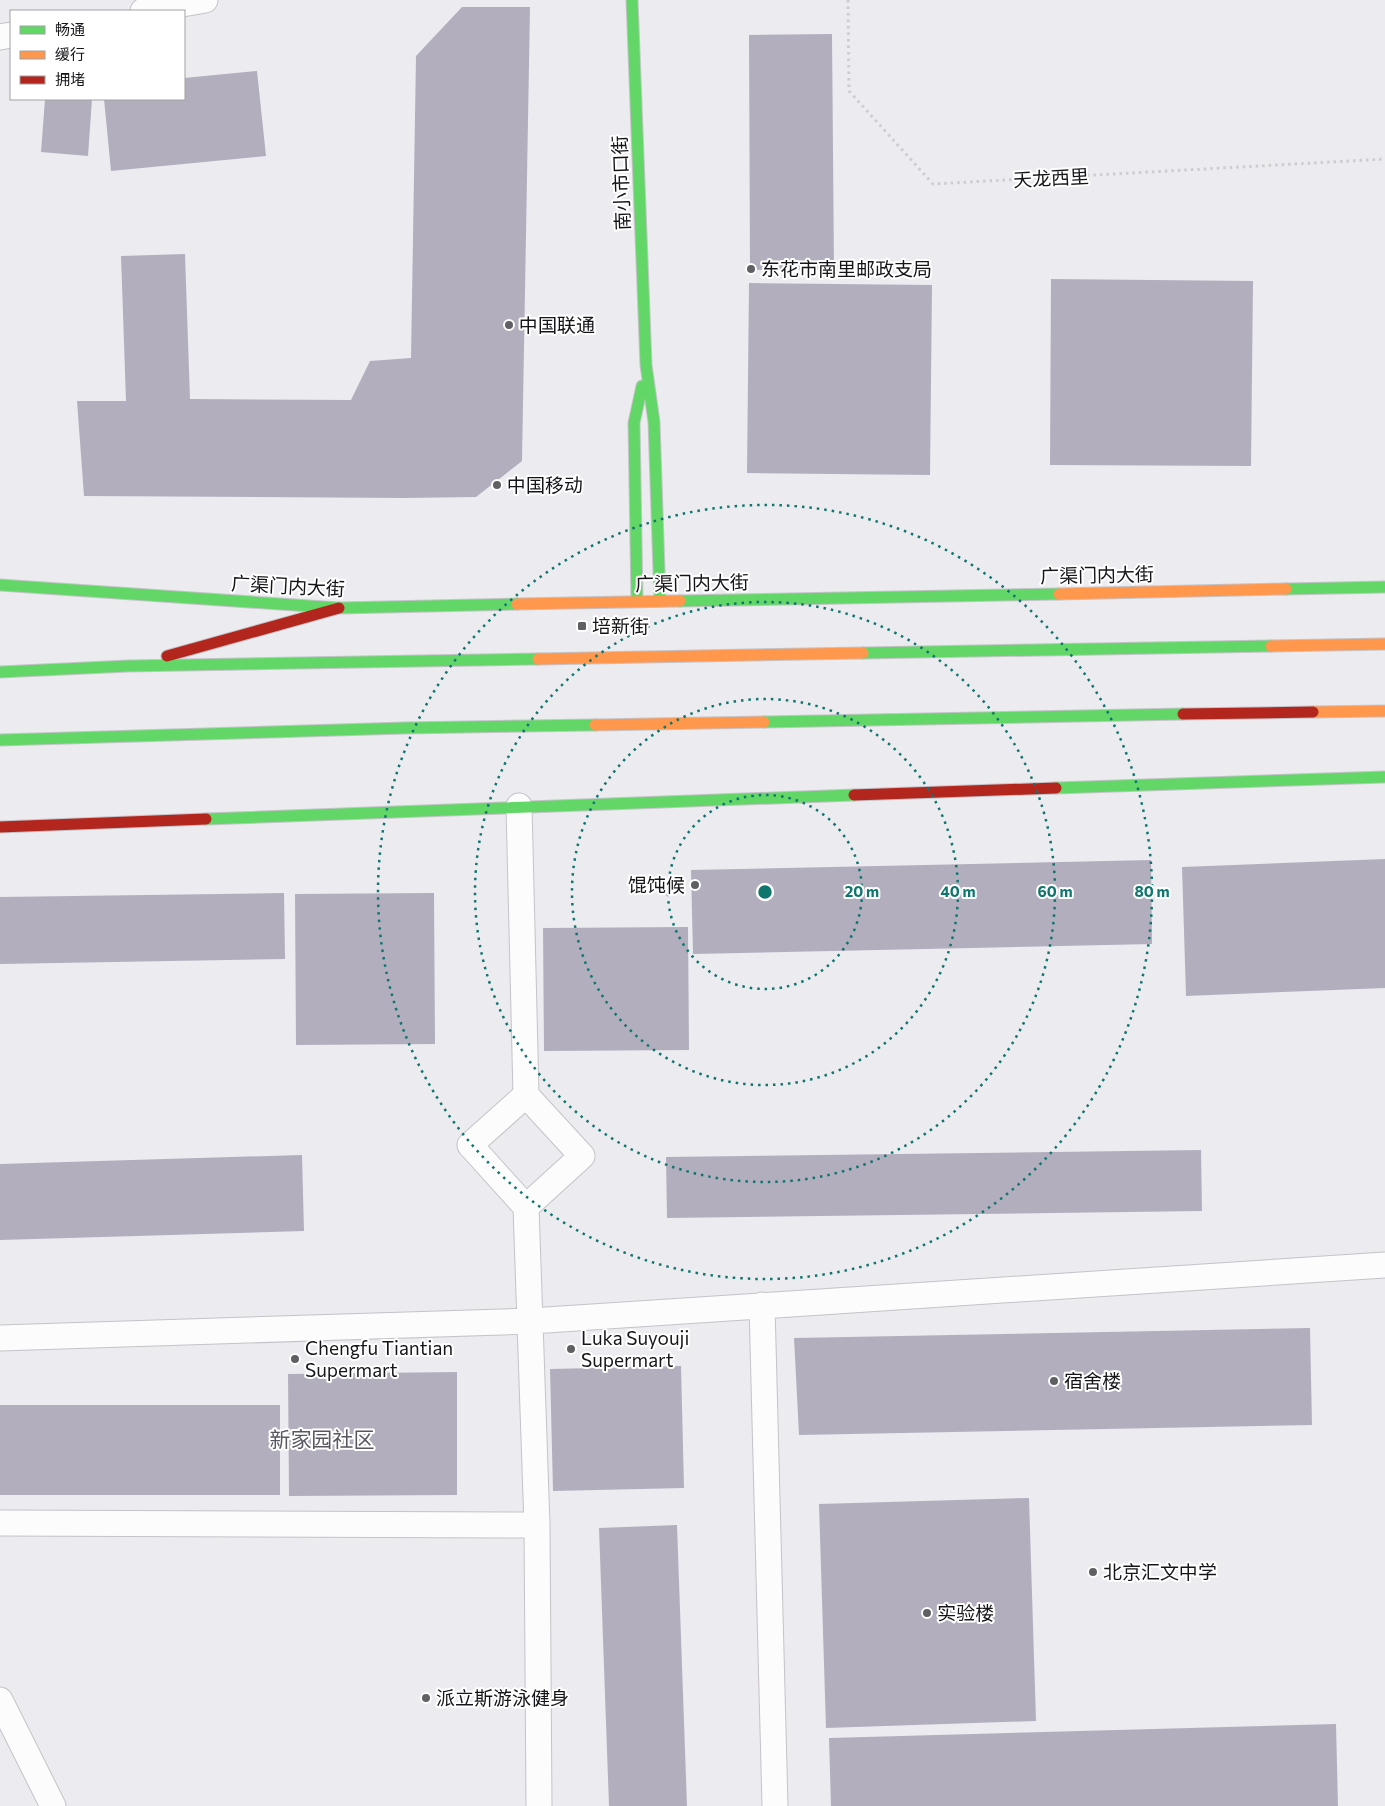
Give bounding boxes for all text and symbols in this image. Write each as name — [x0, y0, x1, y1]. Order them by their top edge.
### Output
legend — [10, 10, 185, 100]
text: 畅通 — [55, 20, 85, 38]
text: 缓行 — [55, 45, 85, 63]
text: 拥堵 — [55, 70, 85, 88]
street label: 南小市口街 — [607, 135, 634, 231]
street label: 天龙西里 — [1012, 164, 1090, 191]
place label: 东花市南里邮政支局 — [761, 257, 932, 280]
marker: 东花市南里邮政支局 — [745, 263, 757, 275]
place label: 中国联通 — [519, 313, 595, 336]
marker: 中国联通 — [503, 319, 515, 331]
place label: 中国移动 — [507, 473, 583, 496]
marker: 中国移动 — [491, 479, 503, 491]
street label: 广渠门内大街 — [1040, 562, 1154, 587]
street label: 广渠门内大街 — [635, 570, 749, 595]
street label: 广渠门内大街 — [230, 571, 346, 600]
place label: 培新街 — [592, 614, 649, 637]
marker: 培新街 — [576, 620, 588, 632]
place label: 馄饨候 — [628, 873, 685, 896]
marker: 馄饨候 — [689, 879, 701, 891]
text: 20 m — [845, 882, 879, 900]
text: 40 m — [940, 882, 976, 900]
text: 60 m — [1037, 882, 1073, 900]
text: 80 m — [1134, 882, 1170, 900]
centre of rings — [756, 883, 774, 901]
place label: Luka Suyouji Supermart — [581, 1326, 689, 1371]
place label: Chengfu Tiantian Supermart — [305, 1336, 453, 1381]
marker: Luka Suyouji Supermart — [565, 1343, 577, 1355]
marker: Chengfu Tiantian Supermart — [289, 1353, 301, 1365]
place label: 宿舍楼 — [1064, 1369, 1121, 1392]
marker: 宿舍楼 — [1048, 1375, 1060, 1387]
district label: 新家园社区 — [270, 1426, 375, 1451]
place label: 北京汇文中学 — [1103, 1560, 1217, 1583]
marker: 北京汇文中学 — [1087, 1566, 1099, 1578]
place label: 实验楼 — [937, 1601, 994, 1624]
marker: 实验楼 — [921, 1607, 933, 1619]
place label: 派立斯游泳健身 — [436, 1686, 569, 1709]
marker: 派立斯游泳健身 — [420, 1692, 432, 1704]

